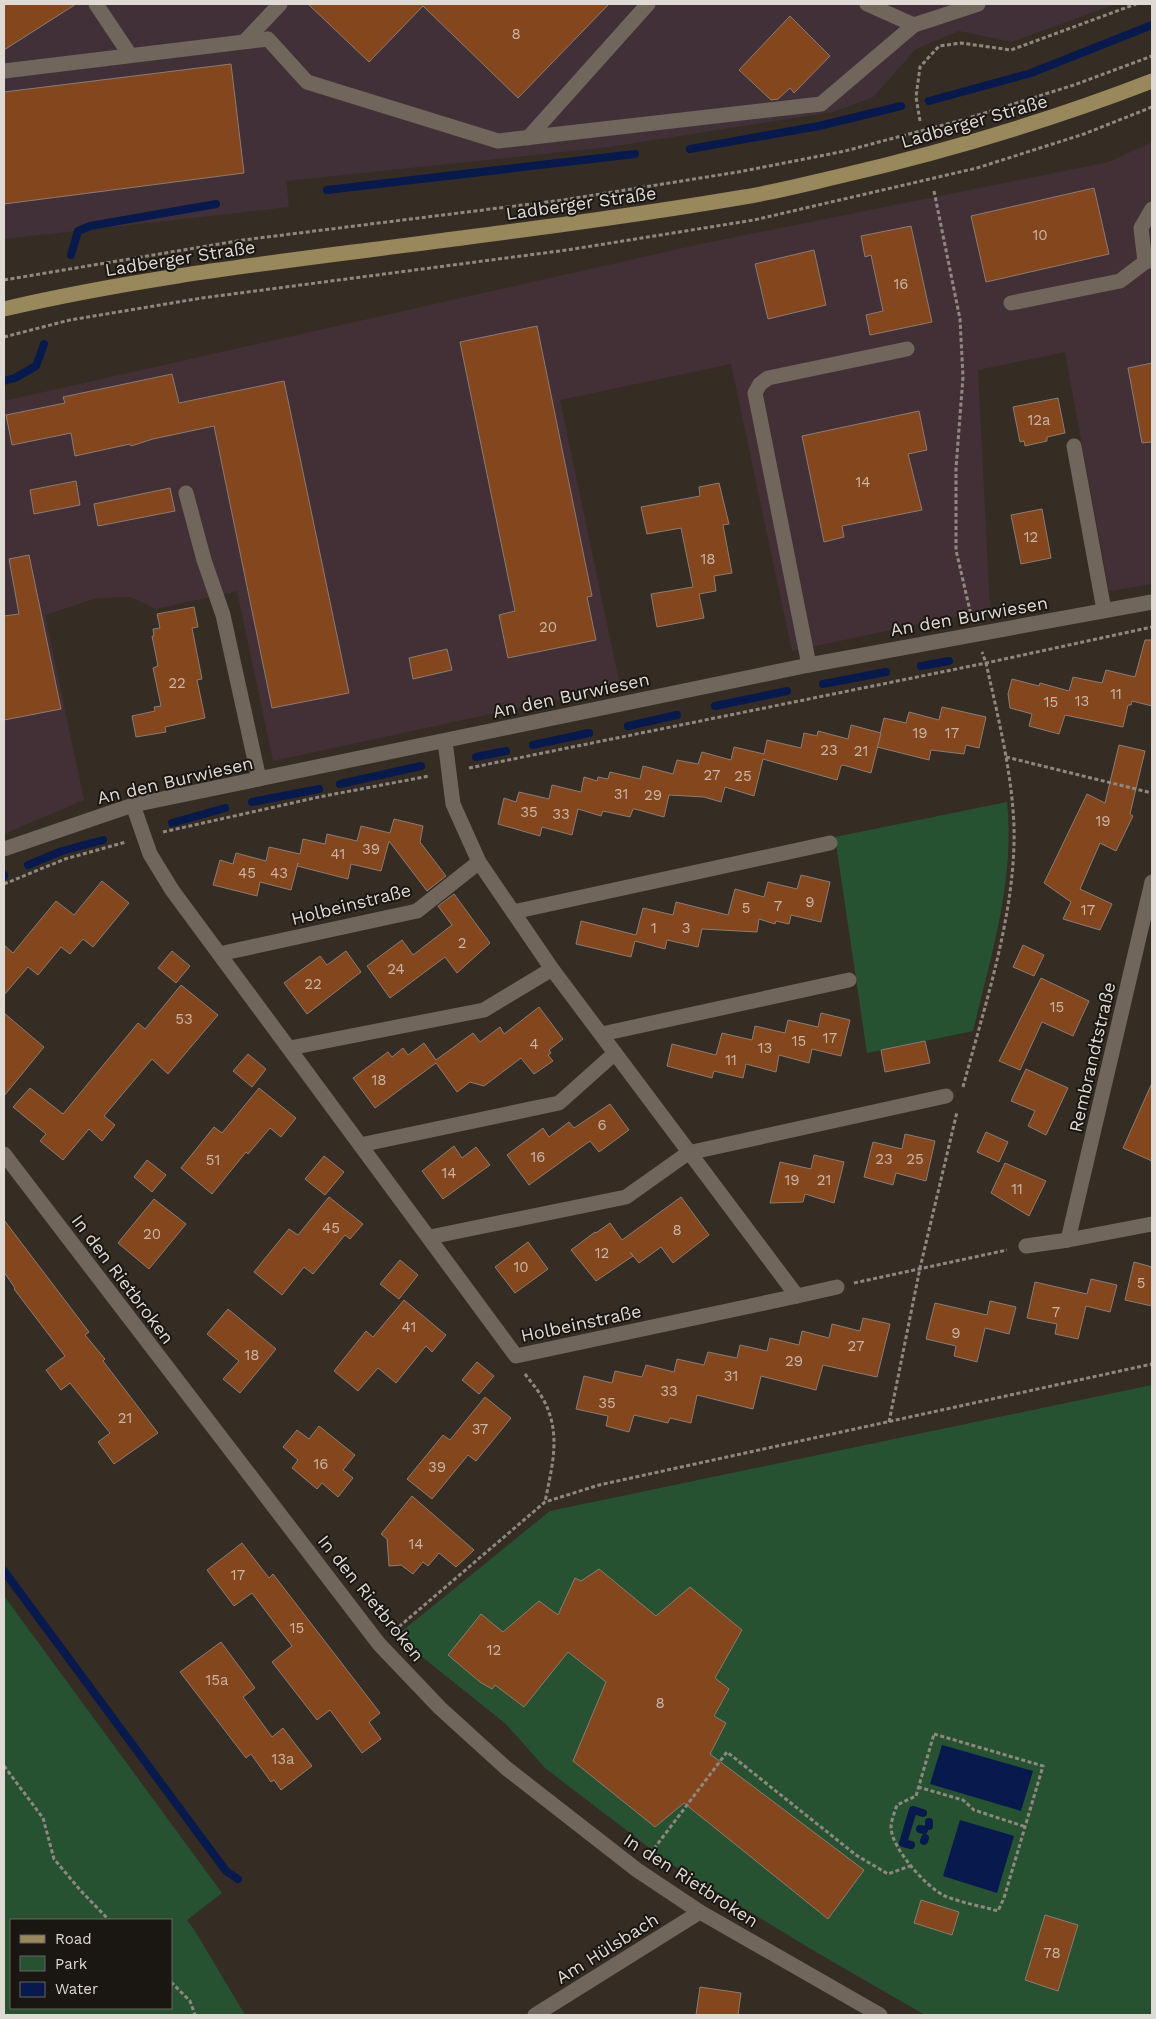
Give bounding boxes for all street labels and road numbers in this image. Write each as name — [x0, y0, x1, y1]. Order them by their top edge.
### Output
street label: Ladberger Straße — [898, 90, 1050, 152]
street label: Ladberger Straße — [504, 182, 658, 224]
street label: Ladberger Straße — [103, 236, 257, 280]
street label: An den Burwiesen — [889, 592, 1049, 640]
street label: An den Burwiesen — [491, 668, 651, 722]
street label: An den Burwiesen — [95, 752, 255, 808]
street label: Holbeinstraße — [289, 879, 413, 929]
street label: Rembrandtstraße — [1064, 980, 1120, 1134]
street label: In den Rietbroken — [68, 1210, 178, 1348]
street label: Holbeinstraße — [519, 1300, 643, 1346]
street label: In den Rietbroken — [314, 1531, 428, 1665]
street label: In den Rietbroken — [620, 1829, 762, 1931]
street label: Am Hülsbach — [552, 1908, 662, 1988]

